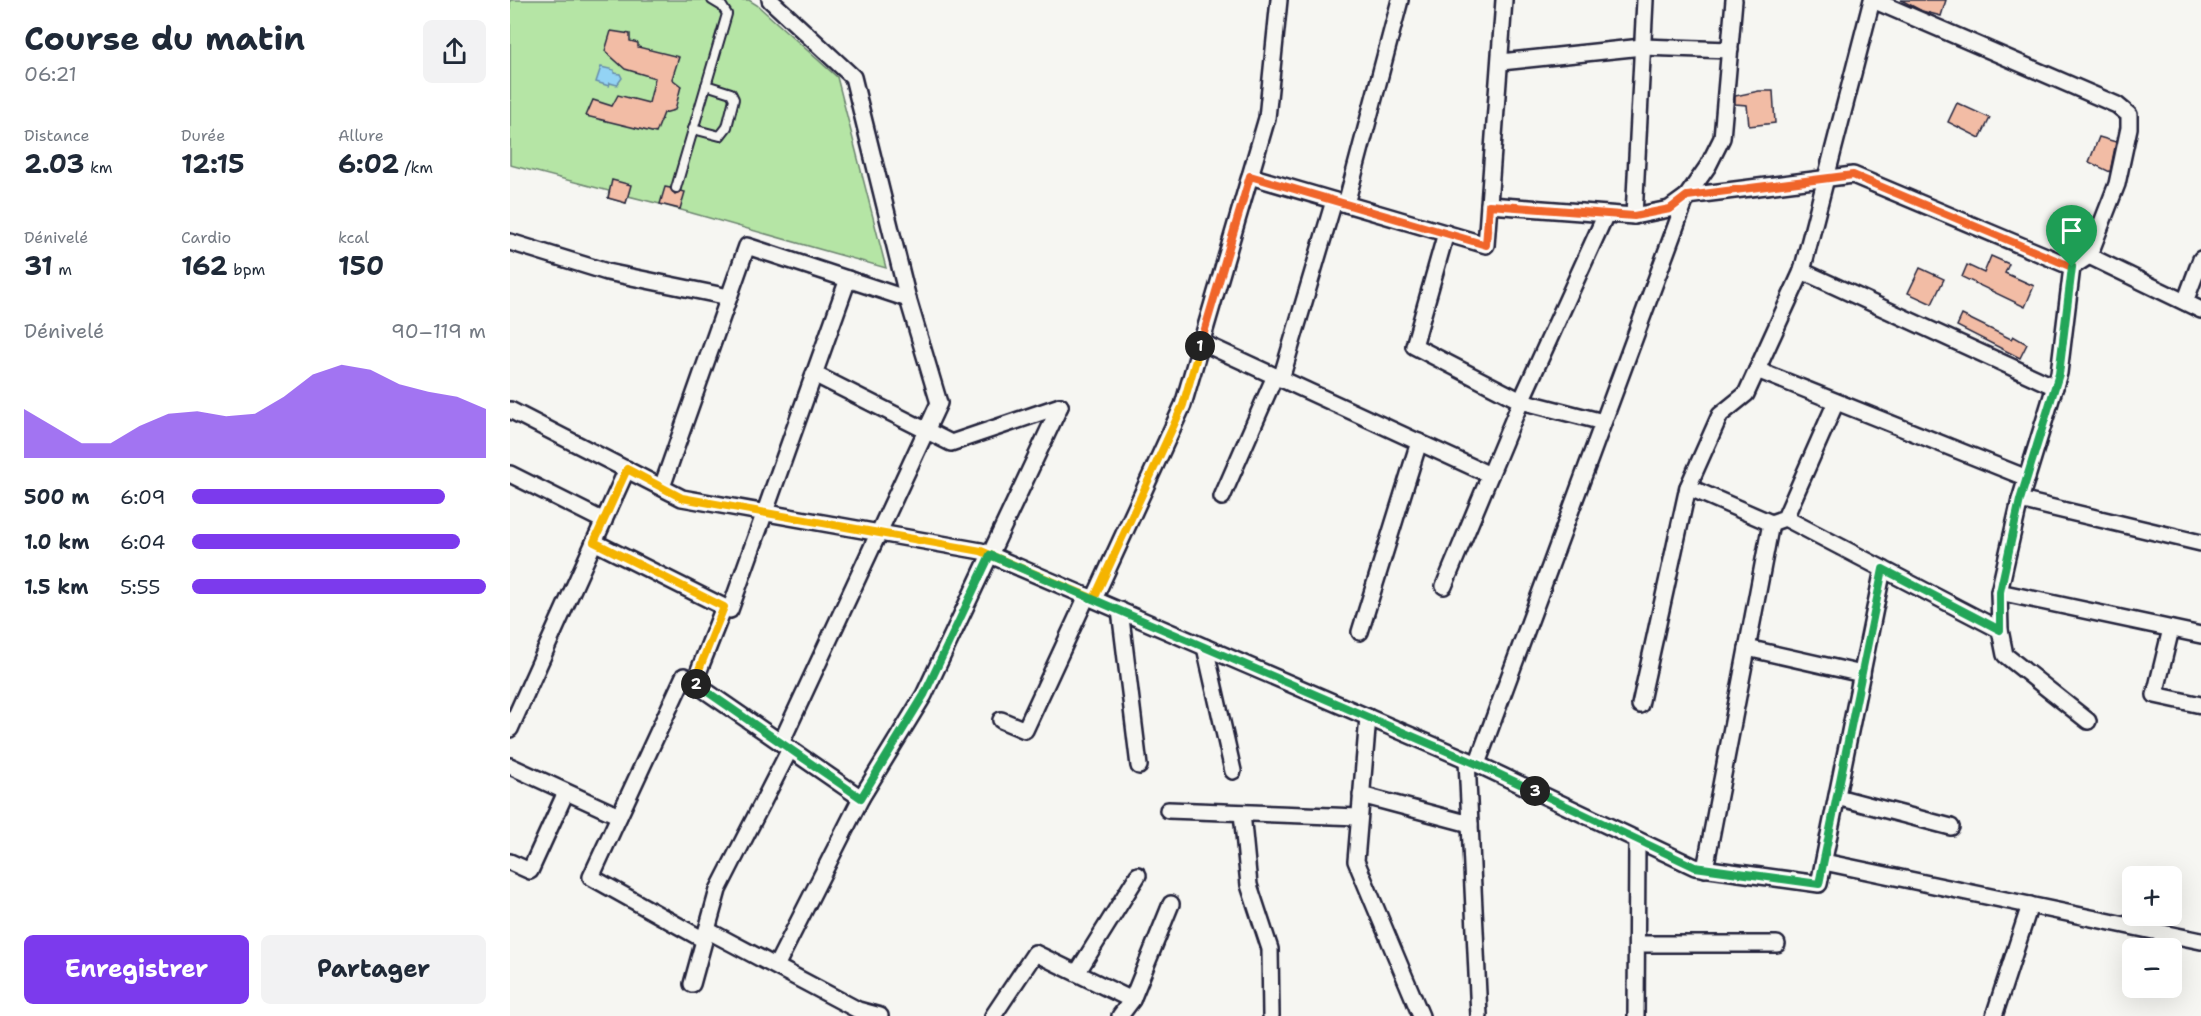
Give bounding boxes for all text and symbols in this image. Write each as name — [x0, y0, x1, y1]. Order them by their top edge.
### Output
text: Course du matin — [24, 16, 305, 61]
button: share — [423, 20, 486, 83]
text: 06:21 — [24, 61, 77, 87]
text: Distance — [24, 125, 90, 146]
text: Durée — [181, 125, 225, 146]
text: Allure — [338, 125, 384, 146]
text: 2.03 — [24, 146, 84, 181]
text: 12:15 — [181, 146, 245, 181]
text: 6:02 — [338, 146, 399, 181]
text: km — [84, 157, 113, 178]
text: /km — [399, 157, 433, 178]
pin — [2046, 205, 2097, 267]
icon: arrive — [2055, 214, 2088, 247]
text: Dénivelé — [24, 227, 88, 248]
text: Cardio — [181, 227, 231, 248]
text: kcal — [338, 227, 369, 248]
text: 31 — [24, 248, 53, 283]
text: 162 — [181, 248, 228, 283]
text: 150 — [338, 248, 384, 283]
text: m — [53, 259, 72, 280]
text: bpm — [228, 259, 265, 280]
text: Dénivelé — [24, 318, 104, 344]
text: 90–119 m — [391, 318, 486, 344]
pin: 1 — [1185, 331, 1215, 361]
text: 1 — [1196, 335, 1204, 356]
text: 500 m — [24, 484, 90, 510]
text: 6:09 — [120, 484, 166, 510]
text: 1.0 km — [24, 529, 89, 555]
text: 6:04 — [120, 529, 166, 555]
text: 1.5 km — [24, 574, 88, 600]
text: 5:55 — [120, 574, 160, 600]
pin: 2 — [681, 669, 711, 699]
text: 2 — [690, 673, 702, 694]
pin: 3 — [1520, 776, 1550, 806]
text: 3 — [1529, 780, 1541, 801]
map controls — [2122, 866, 2182, 998]
button: + — [2122, 866, 2182, 926]
button: Enregistrer — [24, 935, 249, 1004]
button: Partager — [261, 935, 486, 1004]
button: − — [2122, 938, 2182, 998]

